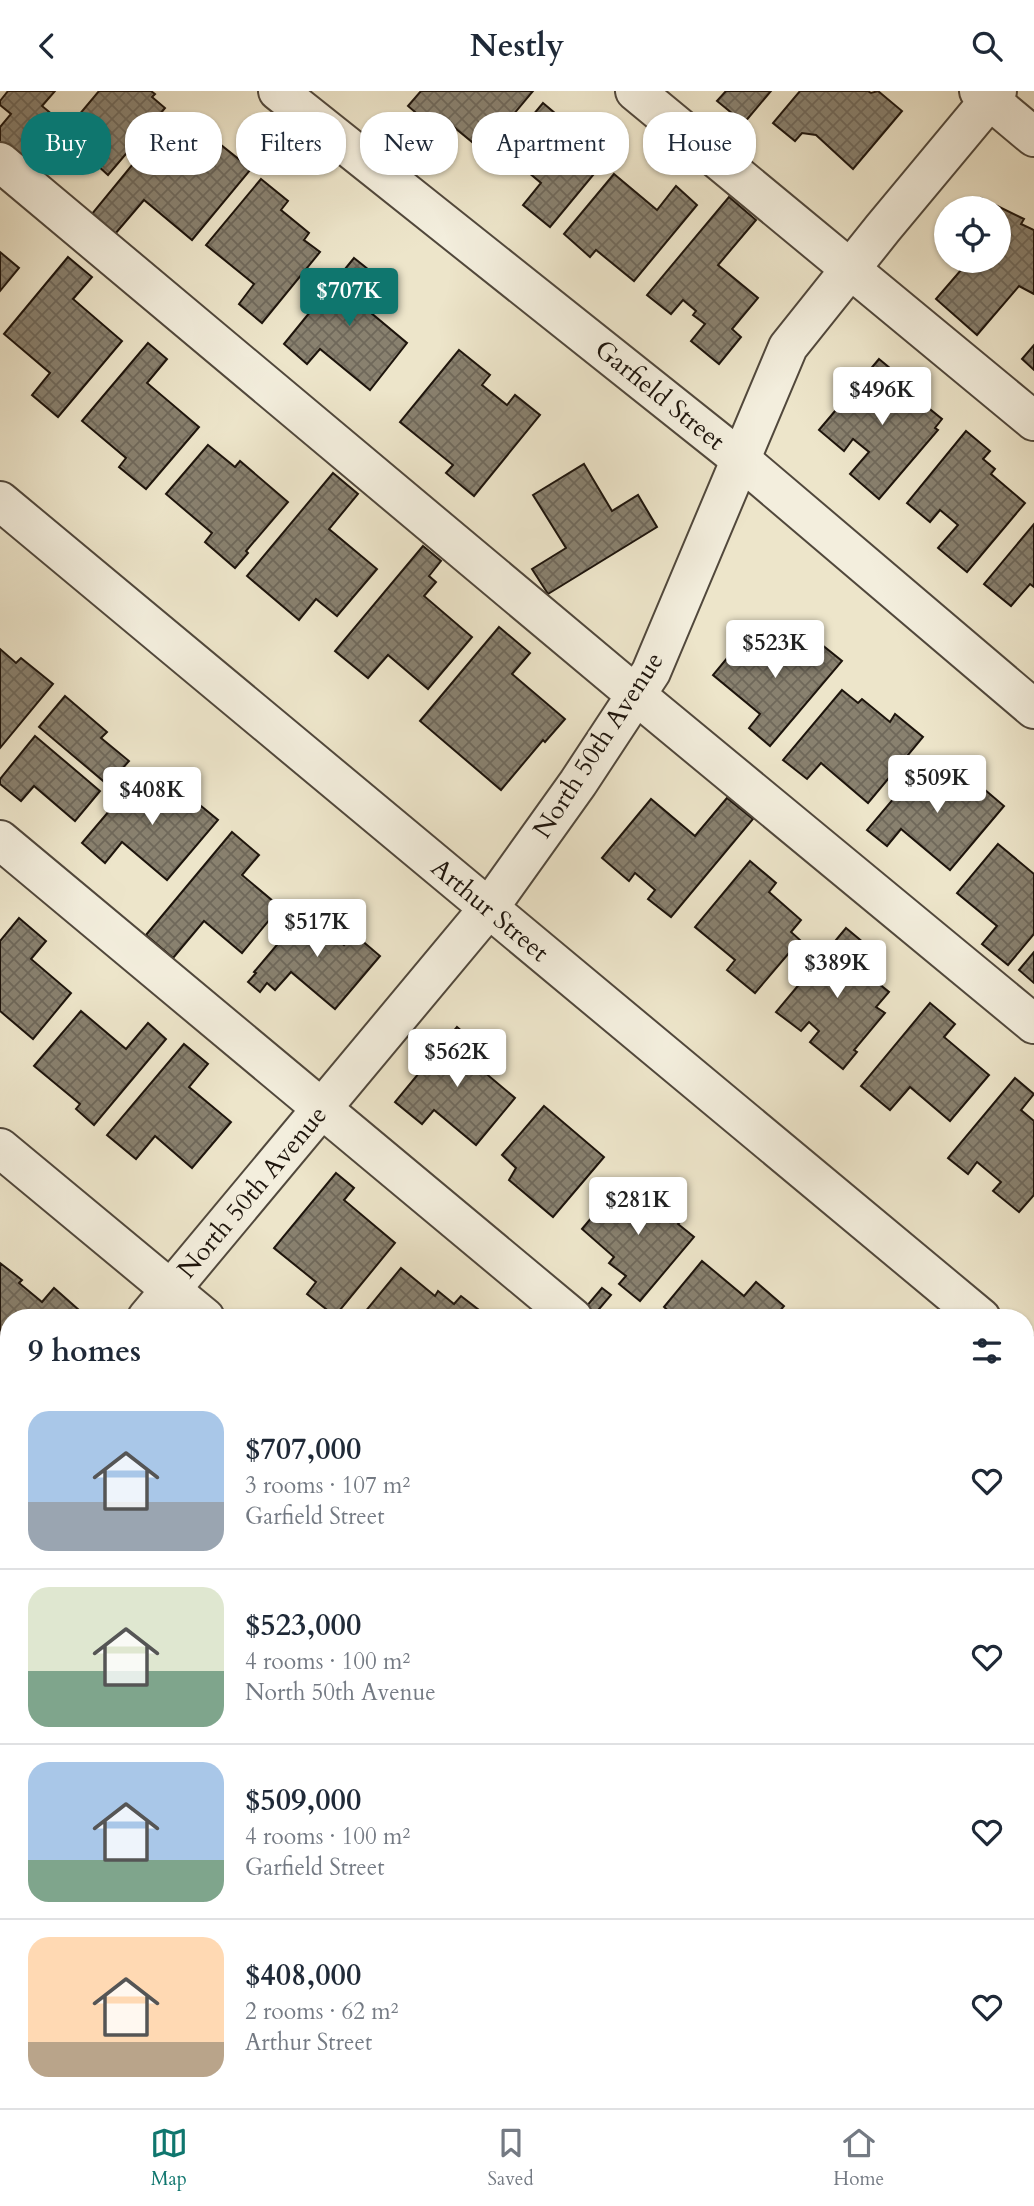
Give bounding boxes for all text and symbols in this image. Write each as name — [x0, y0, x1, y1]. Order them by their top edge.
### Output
text: Nestly — [470, 24, 564, 68]
icon: back — [28, 27, 66, 65]
icon: search — [968, 27, 1006, 65]
chip: Buy — [21, 112, 111, 175]
chip: Rent — [125, 112, 222, 175]
chip: Filters — [236, 112, 346, 175]
chip: New — [360, 112, 458, 175]
chip: Apartment — [472, 112, 629, 175]
chip: House — [643, 112, 756, 175]
map controls — [934, 196, 1011, 273]
button: locate — [934, 196, 1011, 273]
pin: $707K — [300, 268, 398, 328]
text: $707K — [316, 275, 382, 306]
street label: Garfield Street — [588, 332, 732, 458]
pin: $496K — [833, 367, 931, 427]
text: $496K — [849, 374, 915, 405]
pin: $523K — [726, 621, 824, 680]
text: $523K — [742, 627, 808, 658]
street label: North 50th Avenue — [525, 645, 671, 845]
pin: $509K — [888, 755, 986, 815]
text: $509K — [904, 762, 970, 793]
pin: $408K — [103, 767, 201, 827]
text: $408K — [119, 774, 185, 805]
street label: Arthur Street — [424, 850, 556, 970]
pin: $517K — [268, 899, 366, 959]
text: $517K — [284, 906, 350, 937]
pin: $389K — [788, 941, 886, 1000]
text: $389K — [804, 947, 870, 978]
pin: $562K — [408, 1030, 506, 1089]
text: $562K — [424, 1036, 490, 1067]
street label: North 50th Avenue — [169, 1098, 335, 1286]
pin: $281K — [589, 1177, 687, 1237]
text: $281K — [605, 1184, 671, 1215]
text: 9 homes — [28, 1331, 141, 1372]
icon: filters — [968, 1332, 1006, 1370]
text: $707,000 — [245, 1429, 361, 1470]
icon: home — [84, 1439, 168, 1523]
icon: heart — [968, 1462, 1006, 1500]
text: 3 rooms · 107 m² — [245, 1470, 410, 1501]
text: Garfield Street — [245, 1501, 385, 1532]
text: $523,000 — [245, 1605, 361, 1646]
icon: home — [84, 1615, 168, 1699]
icon: heart — [968, 1638, 1006, 1676]
text: 4 rooms · 100 m² — [245, 1646, 410, 1677]
text: North 50th Avenue — [245, 1677, 436, 1708]
text: $509,000 — [245, 1780, 361, 1821]
icon: home — [84, 1790, 168, 1874]
icon: heart — [968, 1813, 1006, 1851]
text: 4 rooms · 100 m² — [245, 1821, 410, 1852]
text: Garfield Street — [245, 1852, 385, 1883]
text: $408,000 — [245, 1955, 361, 1996]
icon: home — [84, 1965, 168, 2049]
icon: heart — [968, 1988, 1006, 2026]
text: 2 rooms · 62 m² — [245, 1996, 398, 2027]
text: Arthur Street — [245, 2027, 372, 2058]
tab: Map — [150, 2124, 188, 2192]
tab: Saved — [488, 2124, 534, 2192]
tab: Home — [833, 2124, 884, 2192]

